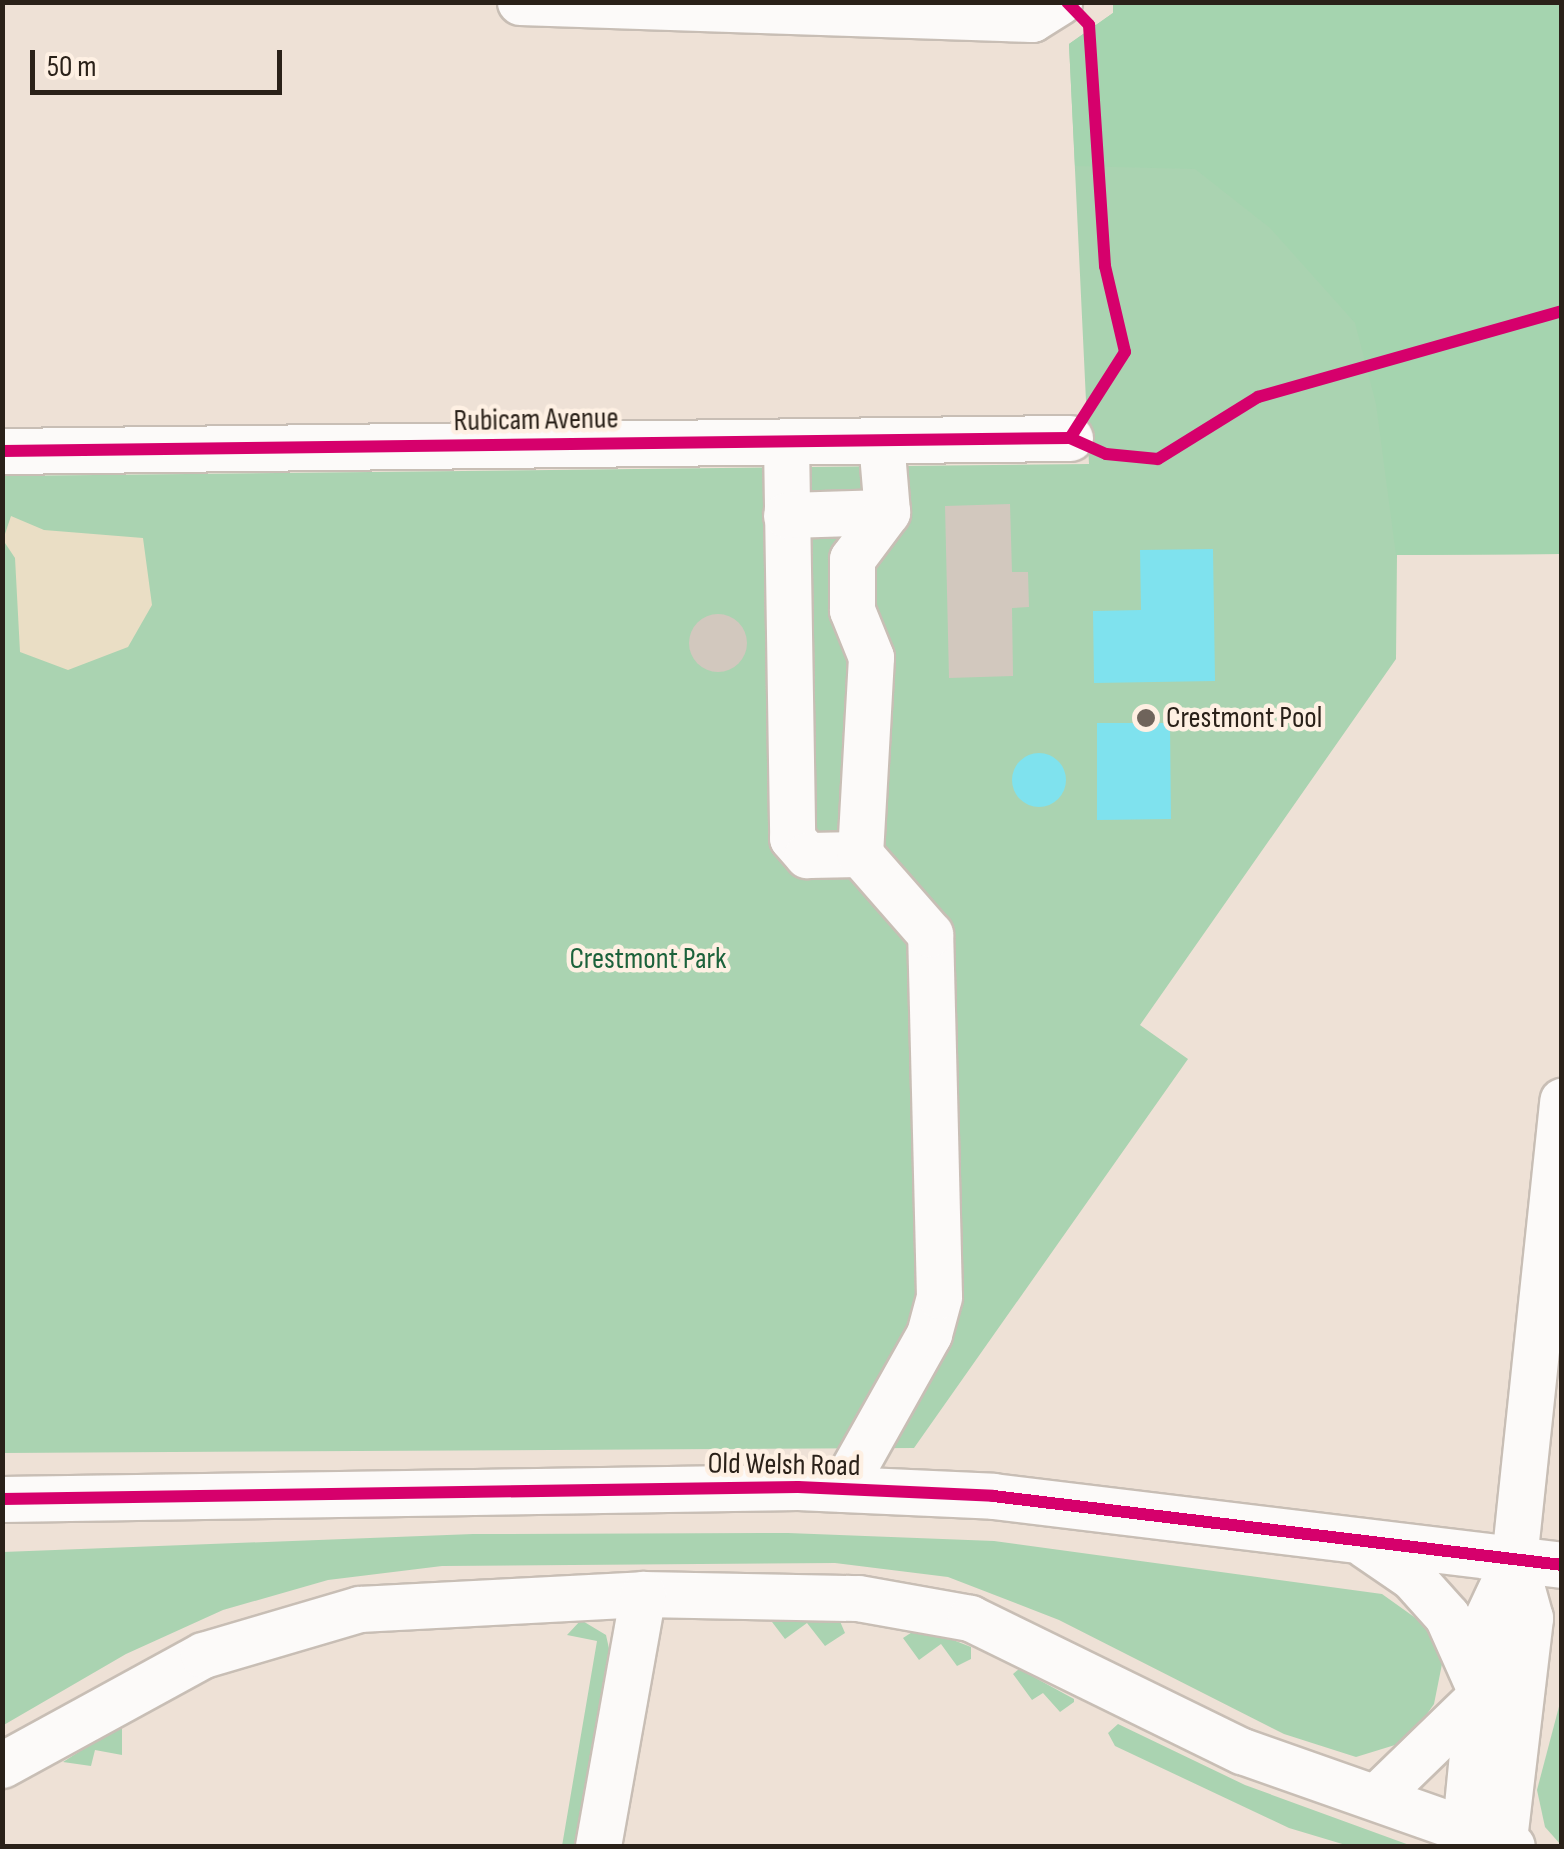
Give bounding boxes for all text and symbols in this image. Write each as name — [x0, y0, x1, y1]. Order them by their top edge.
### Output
scale bar — [35, 30, 288, 92]
text: 50 m — [47, 49, 96, 85]
street label: Rubicam Avenue — [453, 401, 619, 439]
place label: Crestmont Pool — [1166, 700, 1322, 736]
marker: Crestmont Pool — [1135, 707, 1157, 729]
park label: Crestmont Park — [569, 941, 727, 977]
street label: Old Welsh Road — [707, 1446, 861, 1484]

